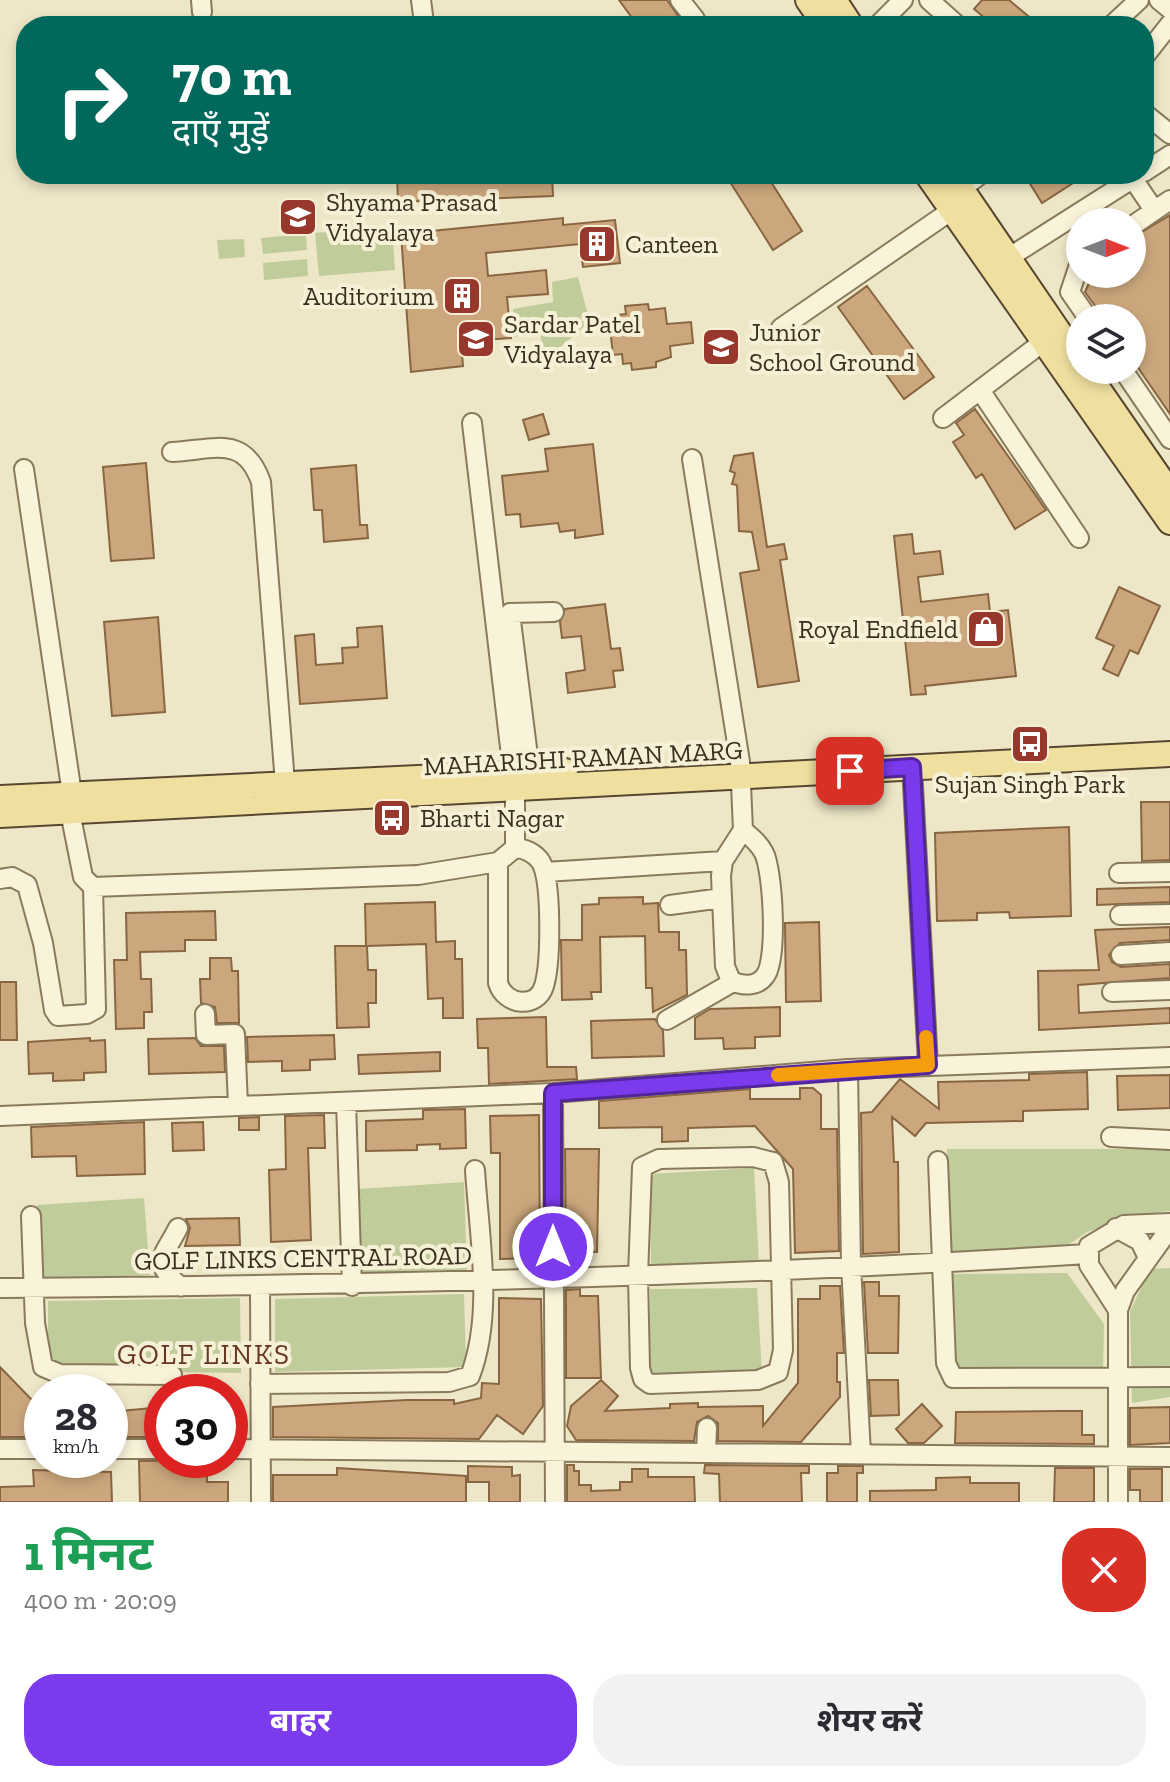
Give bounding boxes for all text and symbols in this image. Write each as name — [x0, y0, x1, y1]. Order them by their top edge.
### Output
text: 70 m — [172, 42, 292, 109]
icon: right — [40, 48, 144, 152]
text: दाएँ मुड़ें — [172, 110, 269, 153]
place label: Shyama Prasad Vidyalaya — [325, 186, 497, 248]
school or university icon: Shyama Prasad Vidyalaya — [277, 196, 319, 238]
north arrow — [1066, 208, 1146, 288]
map controls — [1066, 208, 1146, 384]
building icon: Canteen — [576, 223, 618, 265]
place label: Canteen — [625, 228, 718, 260]
building icon: Auditorium — [441, 275, 483, 317]
place label: Auditorium — [303, 280, 435, 312]
button: layers — [1066, 304, 1146, 384]
place label: Sardar Patel Vidyalaya — [503, 308, 641, 370]
place label: Junior School Ground — [749, 316, 915, 378]
school or university icon: Sardar Patel Vidyalaya — [455, 318, 497, 360]
school or university icon: Junior School Ground — [700, 326, 742, 368]
shop icon: Royal Endfield — [965, 608, 1007, 650]
place label: Royal Endfield — [798, 613, 958, 645]
bus stop icon: Sujan Singh Park — [1009, 723, 1051, 765]
street label: MAHARISHI RAMAN MARG — [422, 734, 744, 782]
pin — [816, 737, 884, 805]
icon: arrive — [828, 749, 872, 793]
place label: Sujan Singh Park — [935, 768, 1126, 800]
bus stop icon: Bharti Nagar — [371, 797, 413, 839]
place label: Bharti Nagar — [420, 802, 565, 834]
position arrow — [511, 1205, 595, 1289]
street label: GOLF LINKS CENTRAL ROAD — [134, 1239, 472, 1277]
district label: GOLF LINKS — [117, 1338, 291, 1371]
speed limit sign: 30 — [144, 1374, 248, 1478]
text: 28 — [54, 1392, 98, 1440]
text: km/h — [53, 1434, 99, 1458]
text: 1 मिनट — [24, 1525, 153, 1582]
button: close — [1062, 1528, 1146, 1612]
text: 400 m · 20:09 — [24, 1584, 177, 1616]
button: बाहर — [24, 1674, 577, 1766]
button: शेयर करें — [593, 1674, 1146, 1766]

